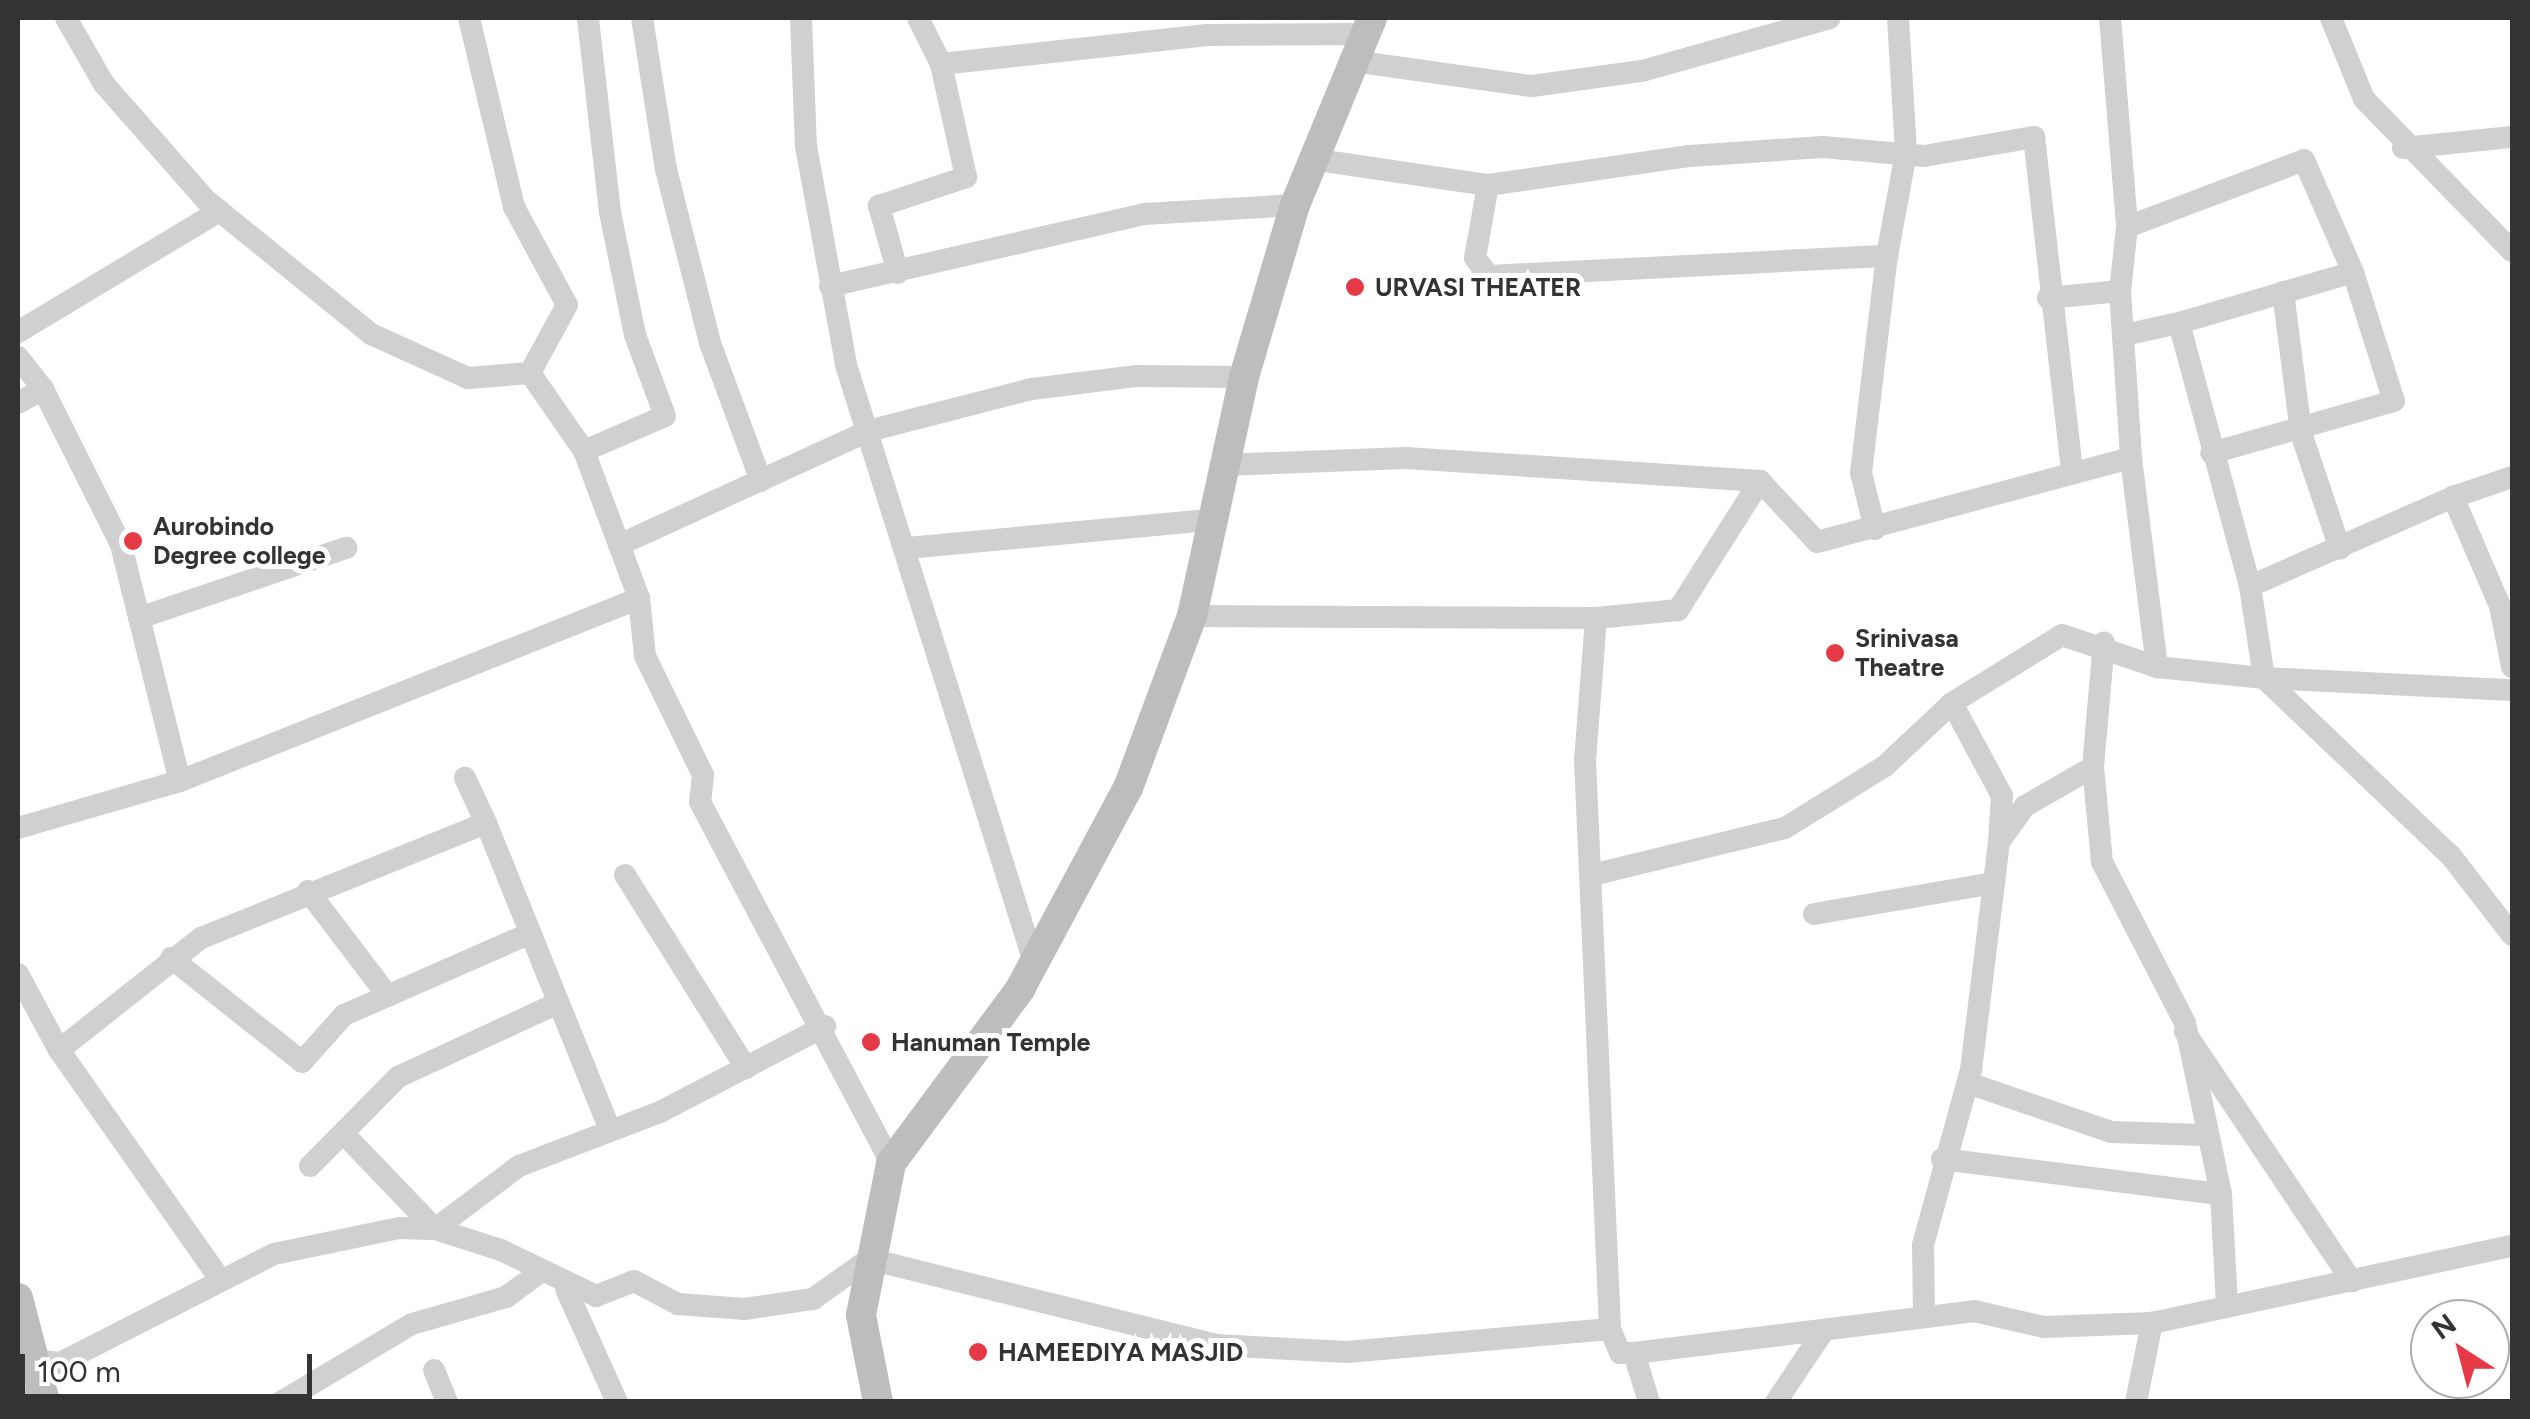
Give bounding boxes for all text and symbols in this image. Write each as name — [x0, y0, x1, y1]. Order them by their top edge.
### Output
place label: URVASI THEATER — [1375, 272, 1581, 302]
marker: URVASI THEATER — [1344, 276, 1366, 298]
place label: Aurobindo Degree college — [153, 512, 326, 571]
marker: Aurobindo Degree college — [122, 530, 144, 552]
place label: Srinivasa Theatre — [1855, 624, 1959, 683]
marker: Srinivasa Theatre — [1824, 642, 1846, 664]
place label: Hanuman Temple — [891, 1027, 1090, 1057]
marker: Hanuman Temple — [860, 1031, 882, 1053]
north arrow — [2410, 1299, 2510, 1399]
text: N — [2425, 1306, 2462, 1346]
scale bar — [25, 1334, 318, 1396]
place label: HAMEEDIYA MASJID — [998, 1337, 1243, 1367]
marker: HAMEEDIYA MASJID — [967, 1341, 989, 1363]
text: 100 m — [37, 1353, 121, 1390]

